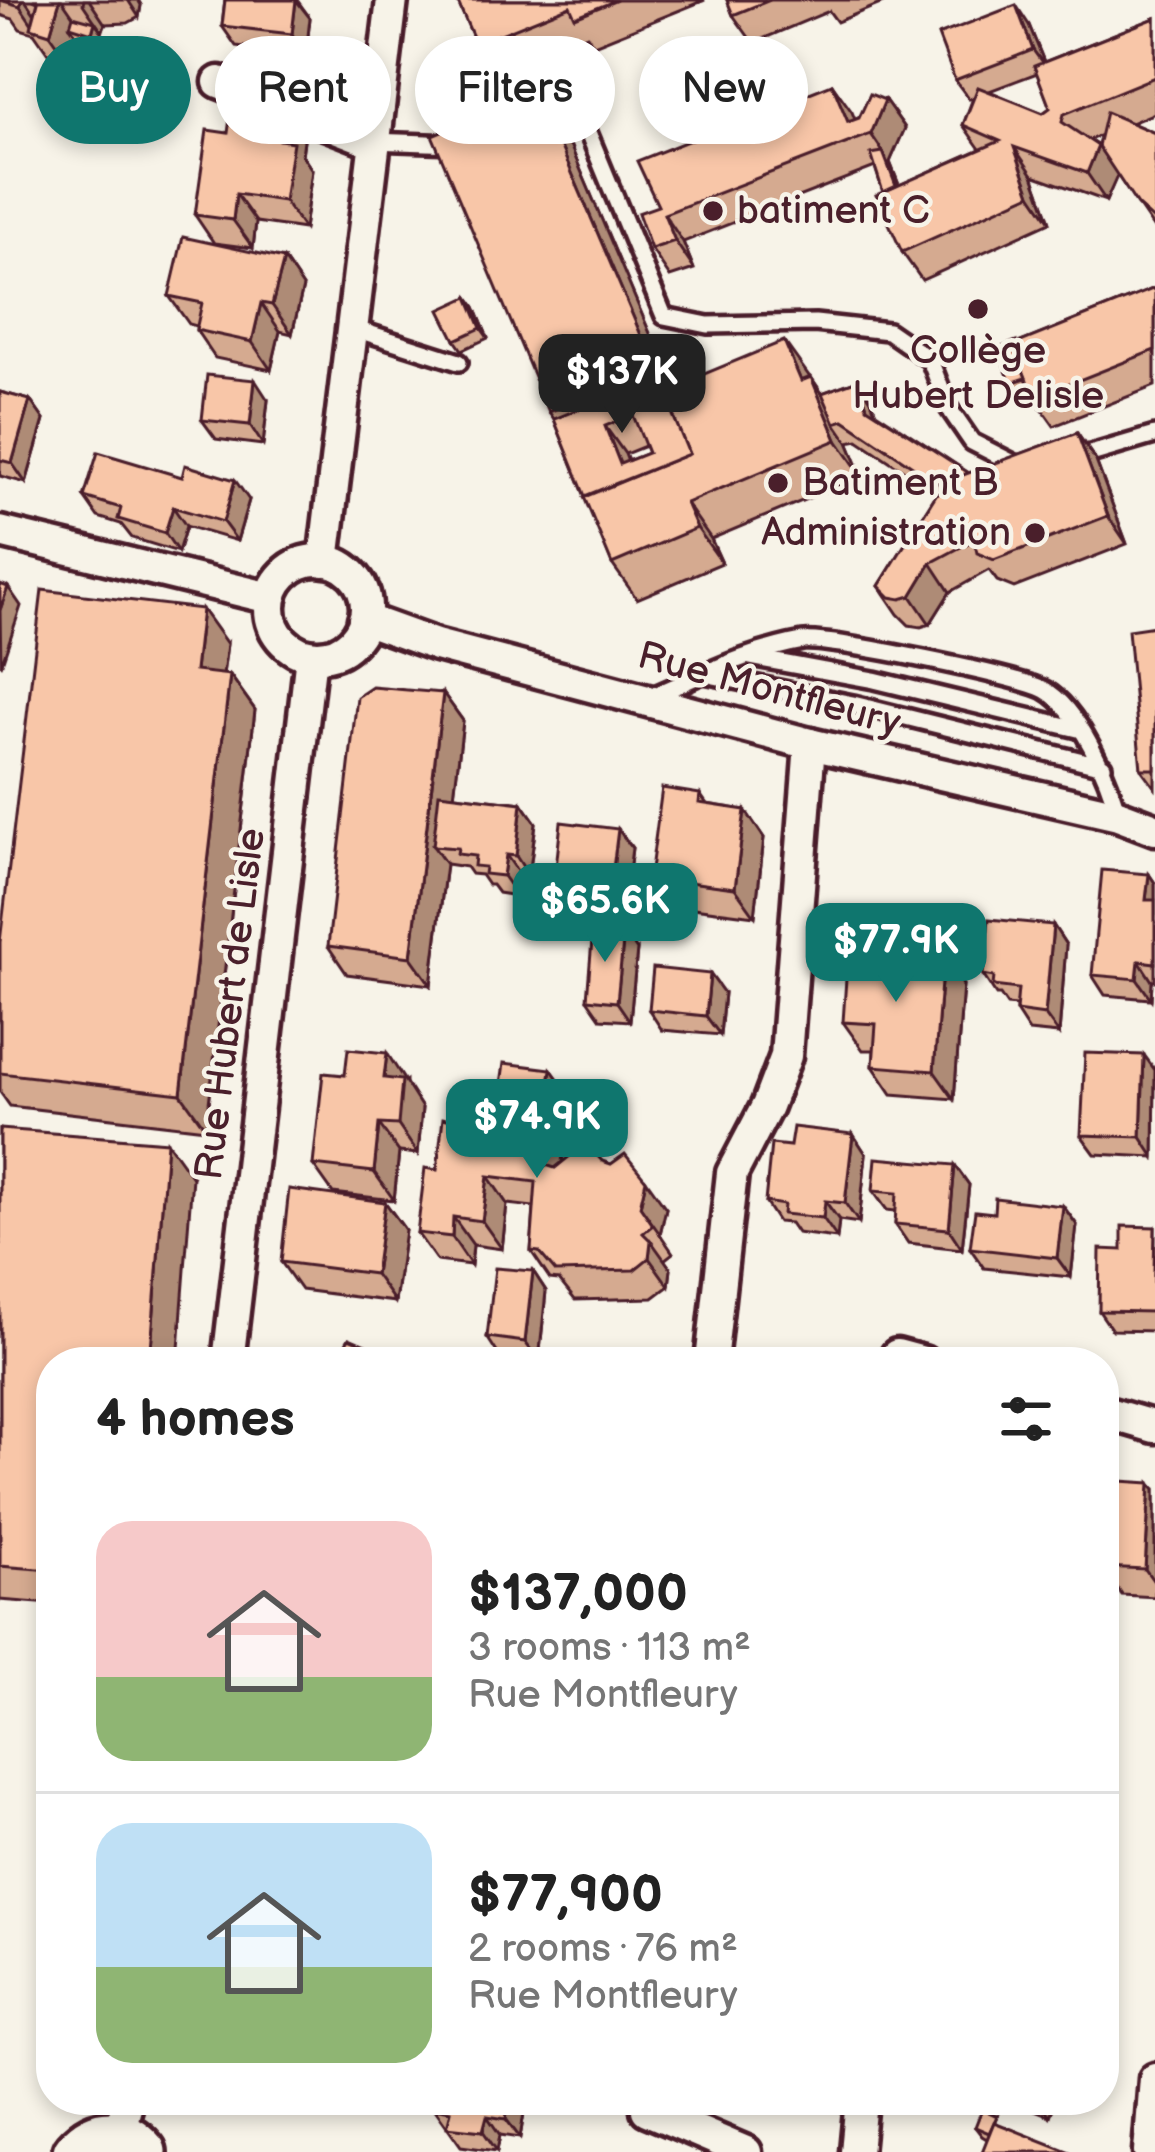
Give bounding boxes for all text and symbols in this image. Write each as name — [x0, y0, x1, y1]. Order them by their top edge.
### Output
chip: Buy — [36, 36, 191, 144]
chip: Rent — [215, 36, 391, 144]
chip: Filters — [415, 36, 615, 144]
chip: New — [639, 36, 808, 144]
place label: batiment C — [737, 188, 930, 235]
marker: batiment C — [700, 198, 726, 224]
marker: Collège Hubert Delisle — [965, 296, 991, 322]
place label: Collège Hubert Delisle — [852, 328, 1104, 420]
pin: $137K — [538, 334, 706, 436]
text: $137K — [566, 349, 678, 396]
place label: Batiment B — [802, 460, 998, 507]
marker: Batiment B — [765, 470, 791, 496]
place label: Administration — [761, 510, 1011, 557]
marker: Administration — [1022, 520, 1048, 546]
street label: Rue Montfleury — [633, 632, 906, 748]
street label: Rue Hubert de Lisle — [186, 826, 276, 1182]
pin: $65.6K — [507, 863, 703, 965]
text: $65.6K — [540, 878, 670, 925]
pin: $77.9K — [798, 903, 994, 1005]
text: $77.9K — [833, 918, 959, 965]
pin: $74.9K — [439, 1079, 635, 1181]
text: $74.9K — [473, 1094, 601, 1141]
icon: filters — [993, 1386, 1059, 1452]
text: 4 homes — [96, 1389, 295, 1450]
text: $137,000 — [468, 1564, 688, 1625]
icon: home — [192, 1569, 336, 1713]
text: 3 rooms · 113 m² — [468, 1625, 751, 1672]
text: Rue Montfleury — [468, 1672, 738, 1719]
text: $77,900 — [468, 1865, 663, 1926]
icon: home — [192, 1871, 336, 2015]
text: 2 rooms · 76 m² — [468, 1926, 738, 1973]
text: Rue Montfleury — [468, 1973, 738, 2020]

